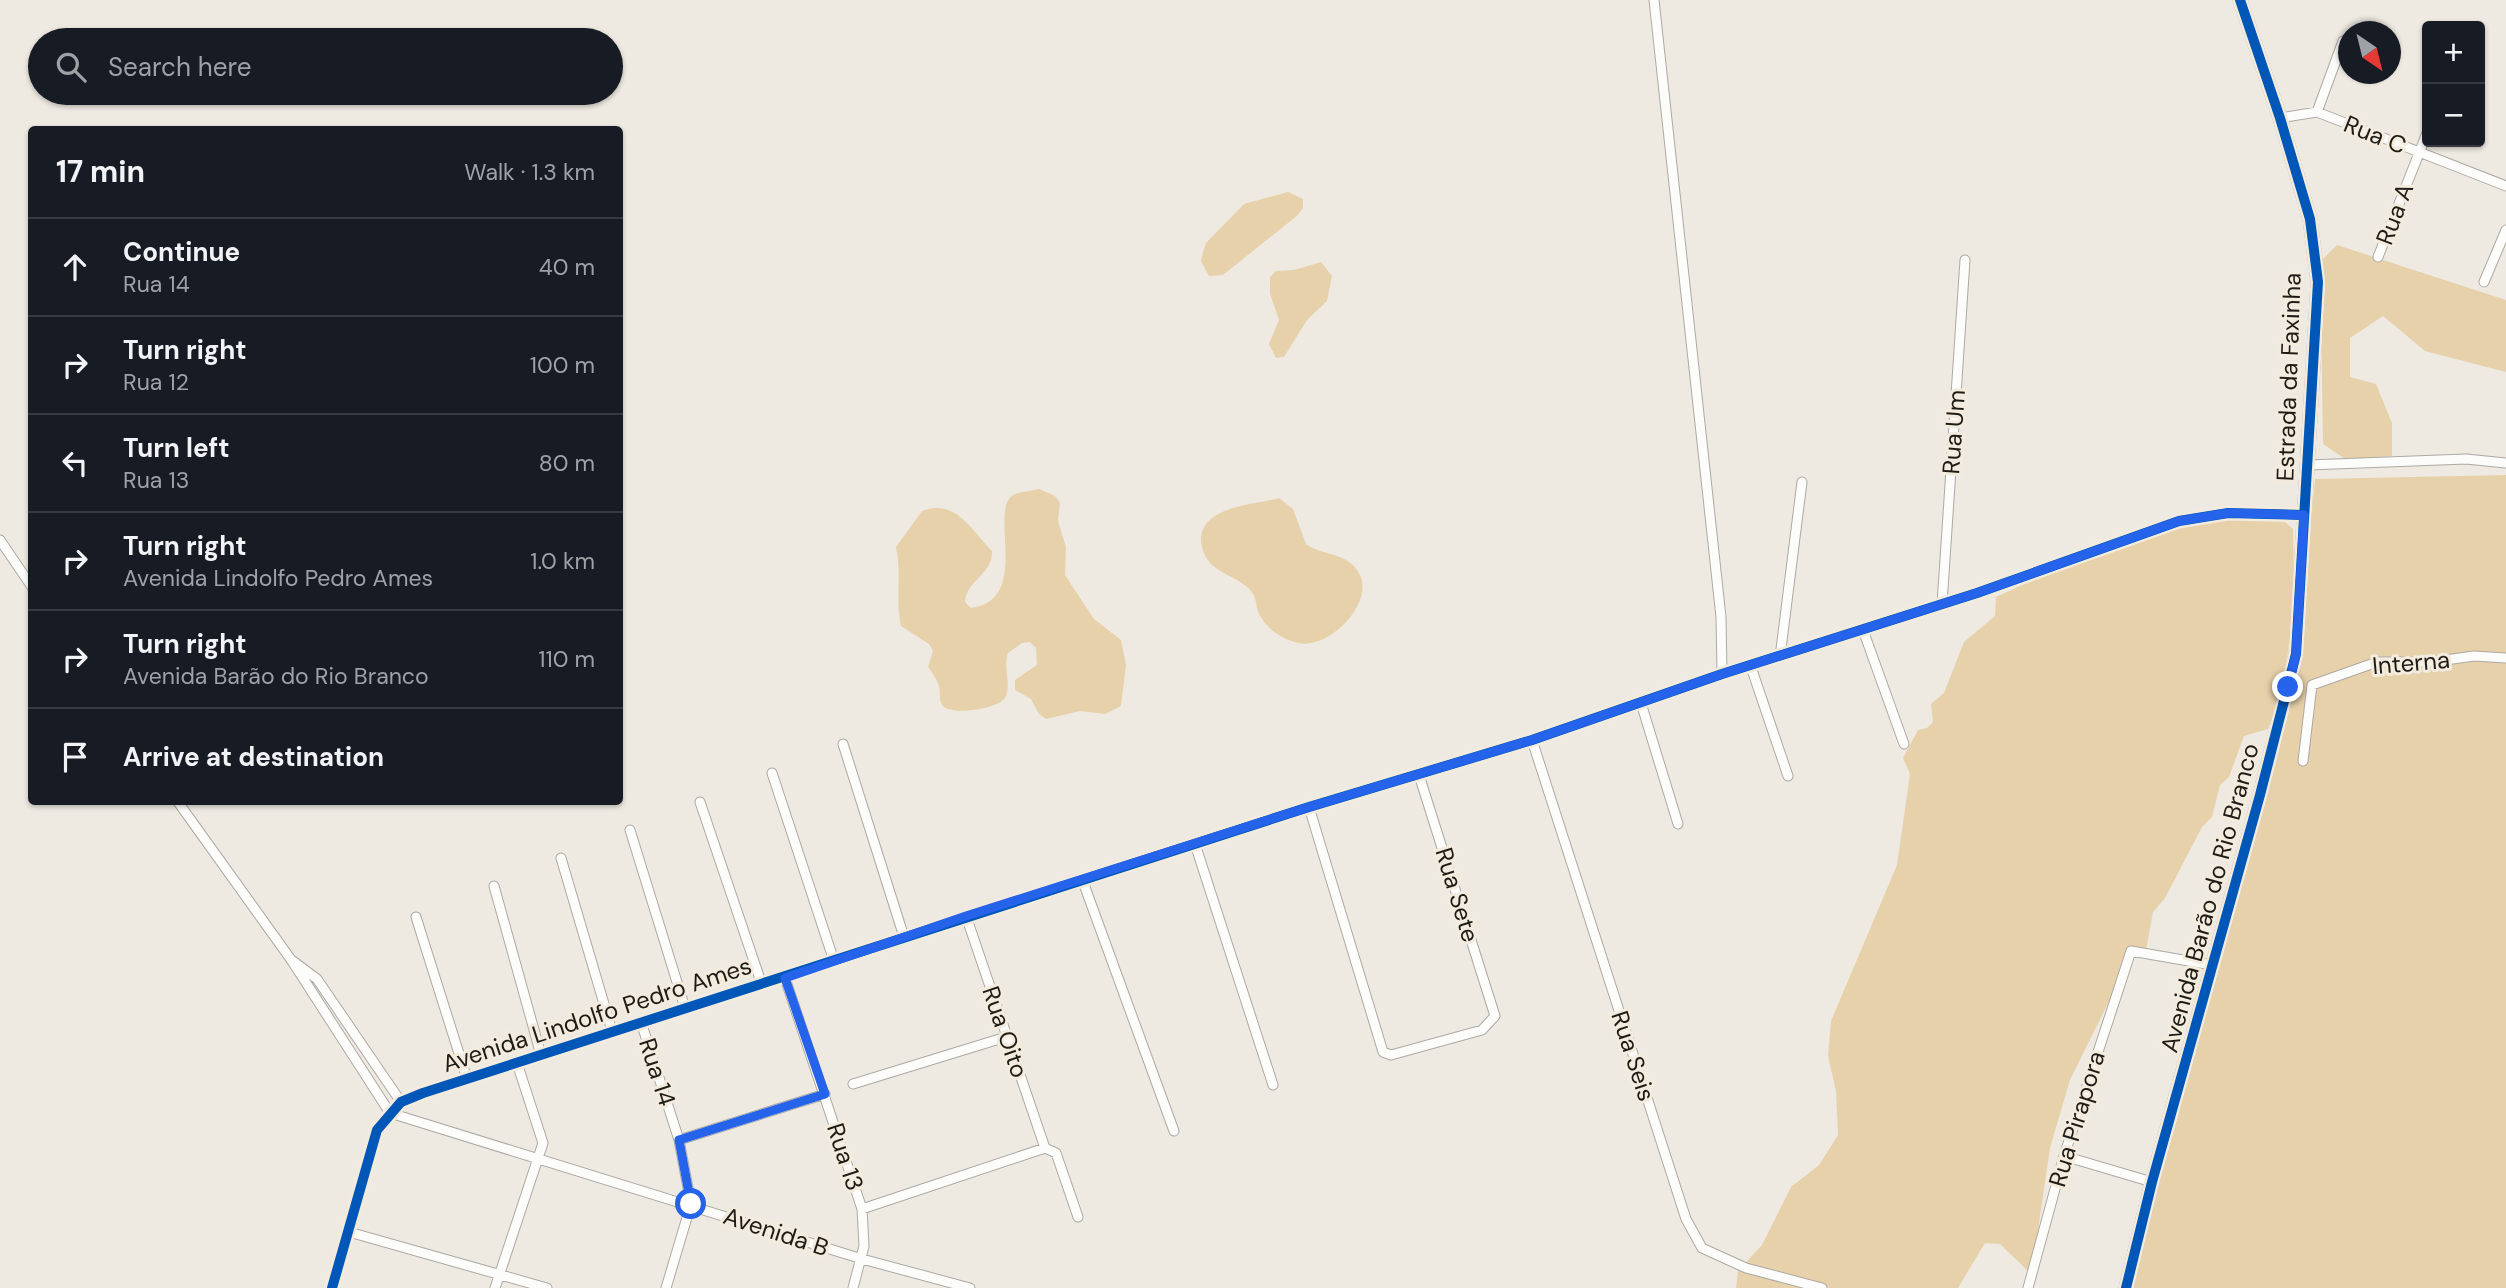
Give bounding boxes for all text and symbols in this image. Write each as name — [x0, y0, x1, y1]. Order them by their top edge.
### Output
north arrow — [2338, 21, 2401, 84]
map controls — [2422, 21, 2485, 147]
button: + — [2422, 21, 2485, 84]
search box — [28, 28, 623, 105]
icon: search — [52, 48, 90, 86]
text: Search here — [108, 50, 251, 84]
button: − — [2422, 84, 2485, 147]
street label: Rua C — [2339, 108, 2411, 161]
text: 17 min — [56, 152, 145, 191]
text: Walk · 1.3 km — [464, 157, 595, 187]
street label: Rua A — [2369, 179, 2420, 249]
text: Continue — [123, 235, 240, 269]
icon: ahead — [56, 248, 94, 286]
text: 40 m — [539, 252, 595, 282]
text: Rua 14 — [123, 269, 190, 299]
street label: Estrada da Faxinha — [2269, 272, 2308, 482]
text: Turn right — [123, 333, 247, 367]
icon: right — [56, 346, 94, 384]
text: 100 m — [530, 350, 595, 380]
text: Rua 12 — [123, 367, 189, 397]
street label: Rua Um — [1935, 389, 1972, 475]
text: Turn left — [123, 431, 230, 465]
icon: left — [56, 444, 94, 482]
text: 80 m — [539, 448, 595, 478]
text: Rua 13 — [123, 465, 189, 495]
text: Turn right — [123, 529, 247, 563]
icon: right — [56, 542, 94, 580]
text: 1.0 km — [530, 546, 595, 576]
text: Avenida Lindolfo Pedro Ames — [123, 563, 433, 593]
text: Turn right — [123, 627, 247, 661]
icon: right — [56, 640, 94, 678]
text: 110 m — [538, 644, 595, 674]
street label: Interna — [2371, 644, 2451, 681]
text: Avenida Barão do Rio Branco — [123, 661, 429, 691]
route end — [2272, 671, 2303, 702]
icon: arrive — [56, 738, 94, 776]
text: Arrive at destination — [123, 740, 384, 774]
street label: Avenida Barão do Rio Branco — [2153, 740, 2266, 1056]
street label: Rua Sete — [1428, 844, 1487, 946]
street label: Avenida Lindolfo Pedro Ames — [438, 950, 755, 1079]
street label: Rua Oito — [975, 982, 1036, 1082]
street label: Rua Seis — [1604, 1007, 1663, 1105]
street label: Rua 14 — [632, 1034, 683, 1110]
street label: Rua Pirapora — [2041, 1047, 2112, 1190]
street label: Rua 13 — [820, 1119, 871, 1195]
route start — [675, 1188, 706, 1219]
street label: Avenida B — [720, 1200, 833, 1263]

